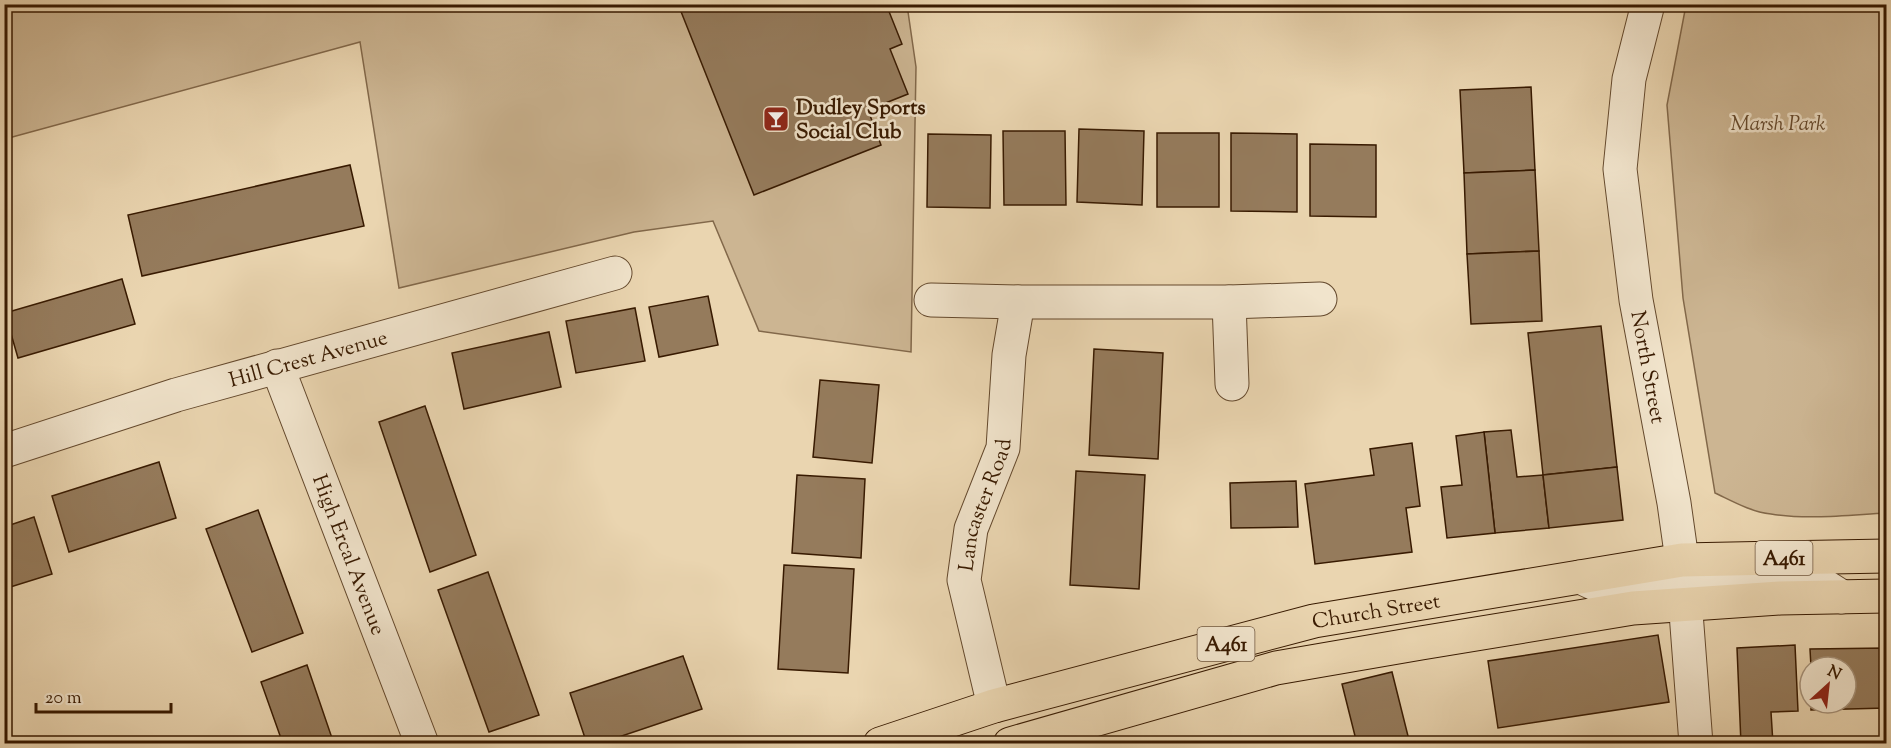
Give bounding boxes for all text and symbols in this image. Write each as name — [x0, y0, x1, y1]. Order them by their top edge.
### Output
place label: Dudley Sports Social Club — [796, 94, 926, 148]
bar icon: Dudley Sports Social Club — [761, 104, 791, 134]
park label: Marsh Park — [1730, 110, 1826, 140]
street label: North Street — [1621, 309, 1672, 426]
street label: Hill Crest Avenue — [226, 324, 391, 397]
street label: Lancaster Road — [952, 438, 1021, 573]
street label: High Ercal Avenue — [303, 471, 392, 640]
road number: A461 — [1756, 541, 1812, 575]
street label: Church Street — [1310, 587, 1443, 638]
road number: A461 — [1198, 627, 1254, 661]
north arrow — [1798, 655, 1858, 715]
text: N — [1823, 661, 1845, 687]
scale bar — [36, 676, 171, 714]
text: 20 m — [45, 686, 82, 712]

